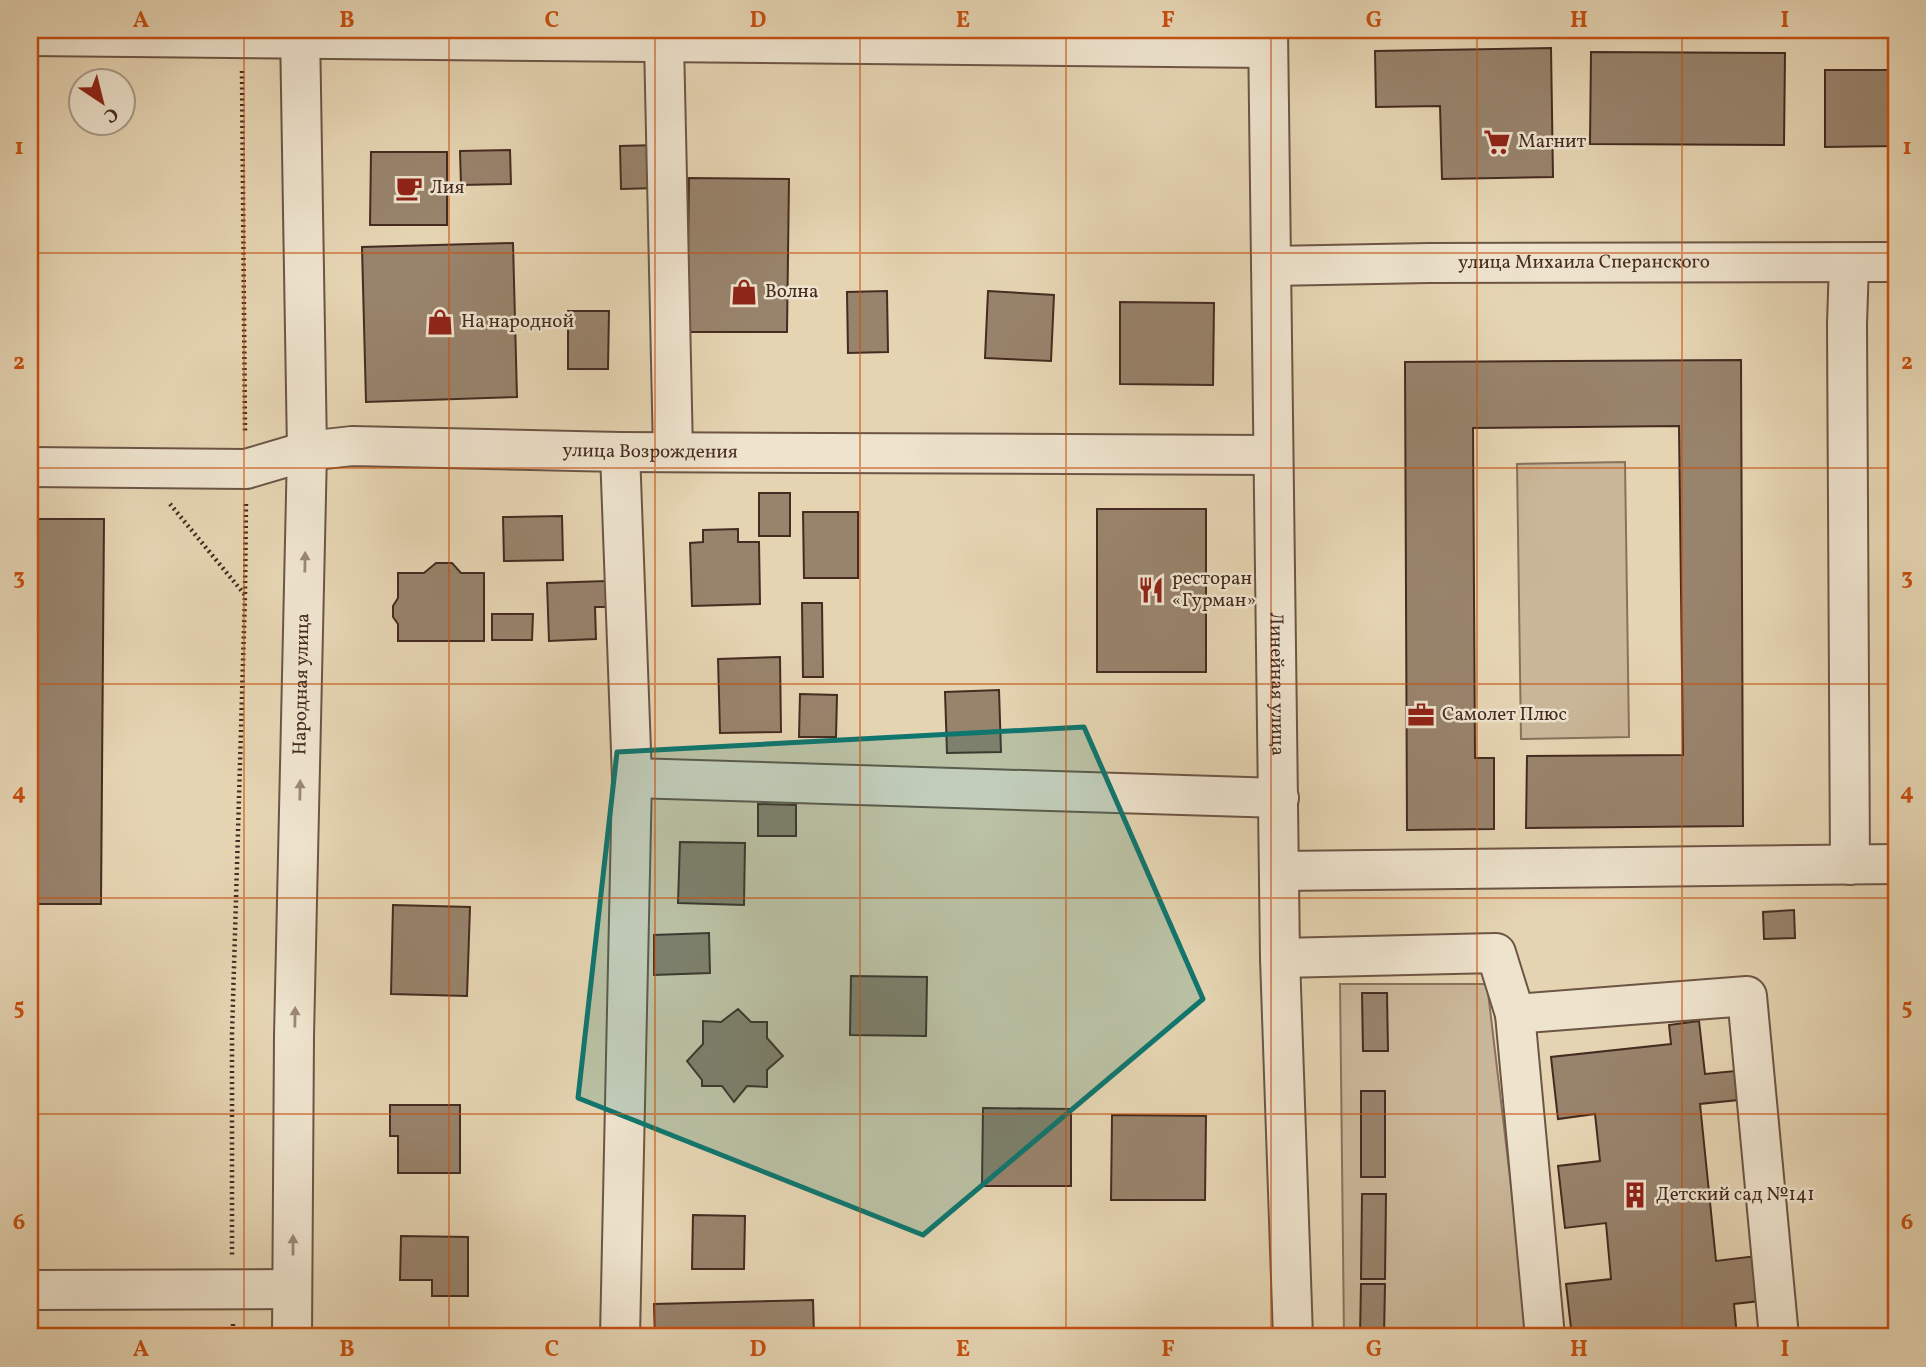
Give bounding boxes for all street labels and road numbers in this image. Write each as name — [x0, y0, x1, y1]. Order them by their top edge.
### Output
street label: улица Михаила Сперанского — [1458, 249, 1710, 276]
street label: улица Возрождения — [562, 438, 738, 466]
street label: Линейная улица — [1263, 612, 1290, 756]
street label: Народная улица — [287, 613, 316, 755]

